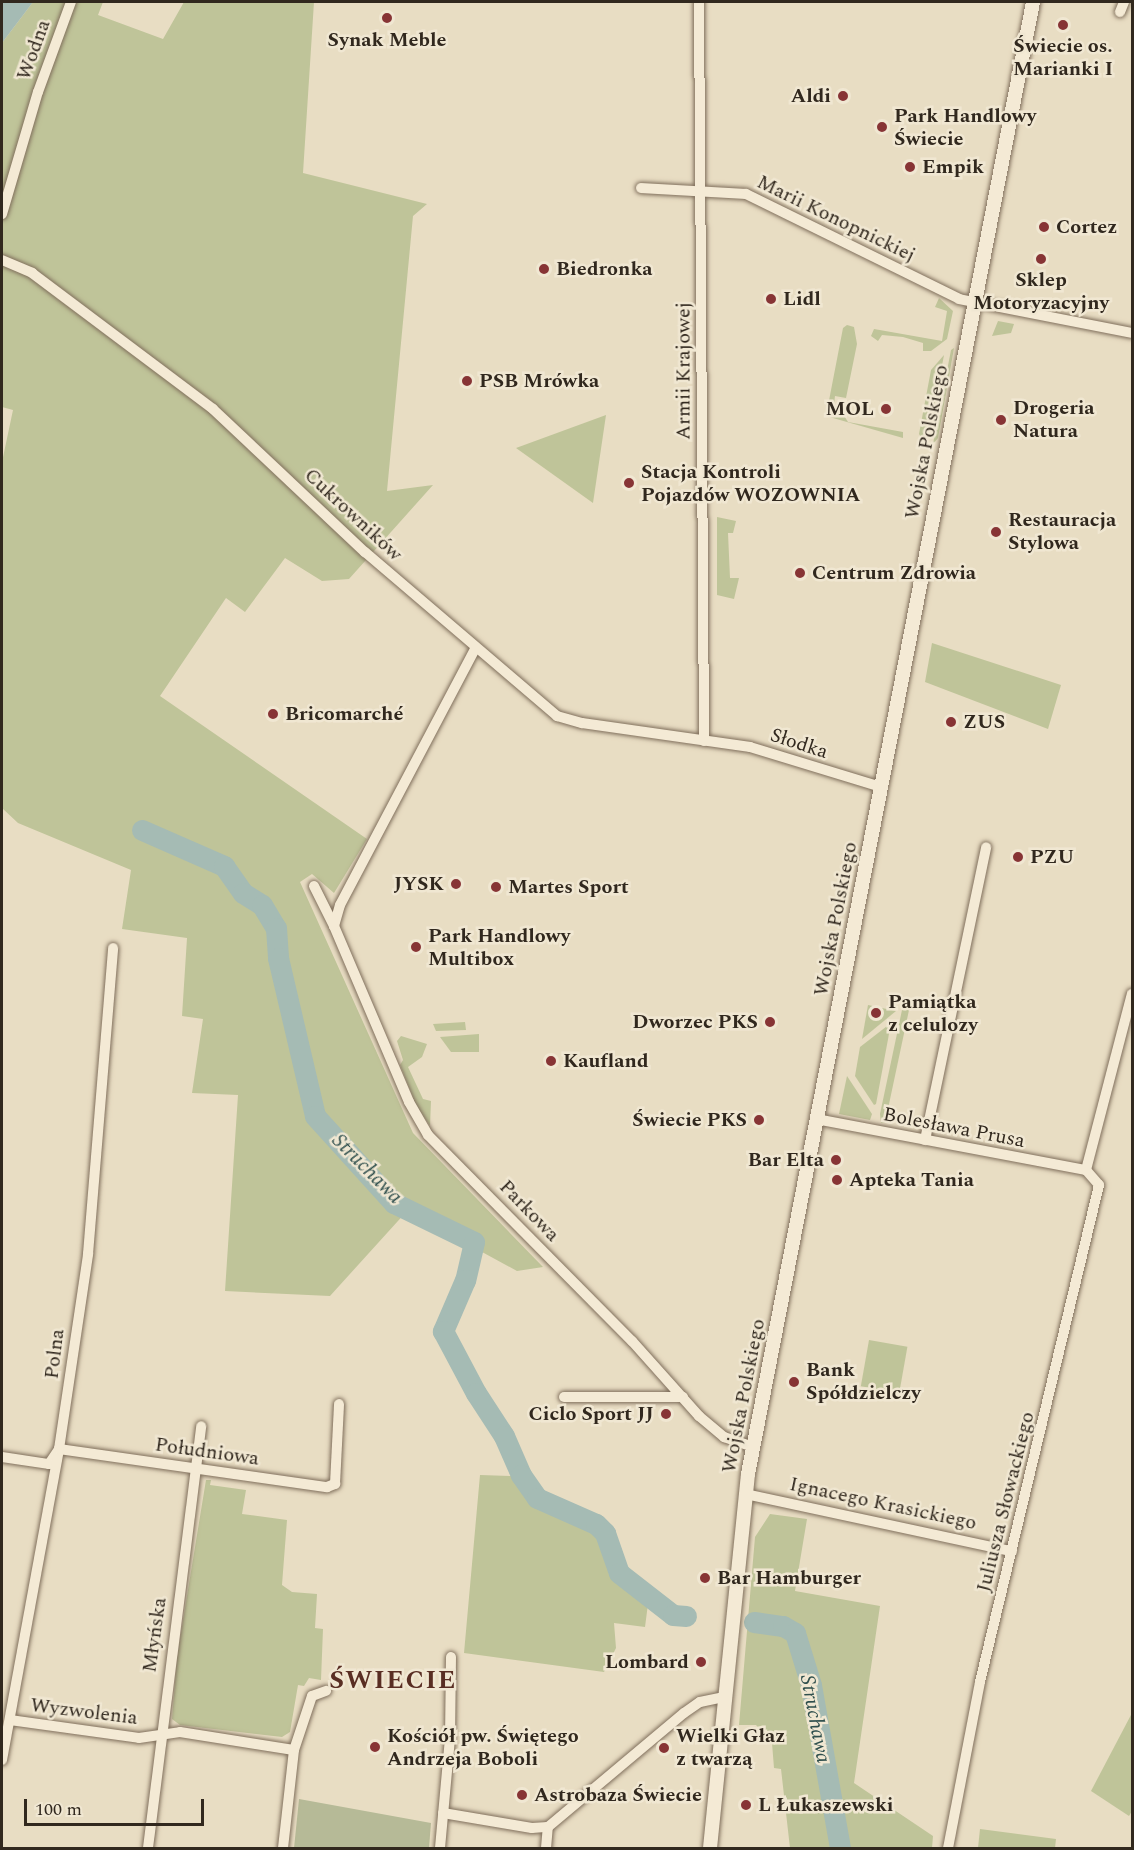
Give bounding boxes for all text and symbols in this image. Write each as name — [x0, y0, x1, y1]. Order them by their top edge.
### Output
marker: Synak Meble — [380, 11, 394, 25]
street label: Wodna — [12, 16, 56, 84]
marker: Świecie os. Marianki I — [1056, 18, 1070, 32]
place label: Synak Meble — [328, 28, 446, 52]
place label: Świecie os. Marianki I — [1013, 35, 1113, 82]
place label: Aldi — [791, 84, 831, 108]
marker: Aldi — [836, 89, 850, 103]
place label: Park Handlowy Świecie — [894, 104, 1036, 151]
marker: Park Handlowy Świecie — [875, 120, 889, 134]
place label: Empik — [922, 155, 984, 179]
marker: Empik — [903, 160, 917, 174]
street label: Marii Konopnickiej — [753, 170, 919, 268]
place label: Cortez — [1056, 215, 1117, 239]
marker: Cortez — [1037, 220, 1051, 234]
marker: Sklep Motoryzacyjny — [1034, 252, 1048, 266]
place label: Biedronka — [556, 257, 653, 281]
marker: Biedronka — [537, 262, 551, 276]
place label: Sklep Motoryzacyjny — [973, 268, 1109, 315]
place label: Lidl — [783, 287, 821, 311]
marker: Lidl — [764, 292, 778, 306]
street label: Armii Krajowej — [672, 302, 696, 440]
street label: Wojska Polskiego — [900, 363, 954, 521]
place label: PSB Mrówka — [479, 369, 599, 393]
marker: PSB Mrówka — [460, 374, 474, 388]
place label: Drogeria Natura — [1013, 396, 1095, 443]
place label: MOL — [825, 397, 874, 421]
marker: MOL — [879, 402, 893, 416]
marker: Drogeria Natura — [994, 413, 1008, 427]
place label: Stacja Kontroli Pojazdów WOZOWNIA — [641, 460, 860, 507]
street label: Cukrowników — [299, 464, 407, 566]
marker: Stacja Kontroli Pojazdów WOZOWNIA — [622, 476, 636, 490]
place label: Restauracja Stylowa — [1008, 508, 1116, 555]
marker: Restauracja Stylowa — [989, 525, 1003, 539]
place label: Centrum Zdrowia — [812, 561, 976, 585]
marker: Centrum Zdrowia — [793, 566, 807, 580]
place label: Bricomarché — [285, 702, 403, 726]
marker: Bricomarché — [266, 707, 280, 721]
place label: ZUS — [963, 710, 1005, 734]
marker: ZUS — [944, 715, 958, 729]
street label: Słodka — [767, 723, 831, 765]
street label: Wojska Polskiego — [809, 840, 863, 998]
place label: PZU — [1030, 845, 1074, 869]
marker: PZU — [1011, 850, 1025, 864]
place label: JYSK — [394, 872, 444, 896]
place label: Martes Sport — [508, 875, 629, 899]
marker: JYSK — [449, 877, 463, 891]
marker: Martes Sport — [489, 880, 503, 894]
place label: Park Handlowy Multibox — [428, 924, 570, 971]
marker: Park Handlowy Multibox — [409, 940, 423, 954]
place label: Pamiątka z celulozy — [888, 990, 978, 1037]
marker: Pamiątka z celulozy — [869, 1006, 883, 1020]
place label: Dworzec PKS — [632, 1010, 758, 1034]
marker: Dworzec PKS — [763, 1015, 777, 1029]
place label: Kaufland — [563, 1049, 649, 1073]
marker: Kaufland — [544, 1054, 558, 1068]
street label: Bolesława Prusa — [881, 1102, 1027, 1154]
place label: Świecie PKS — [632, 1108, 747, 1132]
marker: Świecie PKS — [752, 1113, 766, 1127]
water label: Struchawa — [326, 1128, 408, 1210]
place label: Bar Elta — [748, 1148, 824, 1172]
marker: Bar Elta — [829, 1153, 843, 1167]
place label: Apteka Tania — [849, 1168, 974, 1192]
marker: Apteka Tania — [830, 1173, 844, 1187]
street label: Parkowa — [494, 1175, 564, 1247]
street label: Wojska Polskiego — [717, 1317, 771, 1475]
street label: Polna — [40, 1328, 70, 1380]
place label: Bank Spółdzielczy — [806, 1358, 921, 1405]
marker: Bank Spółdzielczy — [787, 1375, 801, 1389]
place label: Ciclo Sport JJ — [529, 1402, 654, 1426]
marker: Ciclo Sport JJ — [659, 1407, 673, 1421]
street label: Juliusza Słowackiego — [972, 1409, 1040, 1595]
street label: Południowa — [153, 1433, 261, 1471]
street label: Ignacego Krasickiego — [787, 1472, 979, 1536]
place label: Bar Hamburger — [717, 1566, 861, 1590]
marker: Bar Hamburger — [698, 1571, 712, 1585]
street label: Młyńska — [138, 1596, 172, 1674]
place label: Lombard — [605, 1650, 689, 1674]
marker: Lombard — [694, 1655, 708, 1669]
district label: ŚWIECIE — [329, 1665, 457, 1697]
water label: Struchawa — [794, 1673, 836, 1765]
street label: Wyzwolenia — [29, 1694, 139, 1730]
place label: Kościół pw. Świętego Andrzeja Boboli — [387, 1724, 579, 1771]
place label: Wielki Głaz z twarzą — [676, 1724, 785, 1771]
marker: Kościół pw. Świętego Andrzeja Boboli — [368, 1740, 382, 1754]
marker: Wielki Głaz z twarzą — [657, 1741, 671, 1755]
place label: Astrobaza Świecie — [534, 1783, 702, 1807]
scale bar — [27, 1787, 207, 1825]
marker: Astrobaza Świecie — [515, 1788, 529, 1802]
place label: L Łukaszewski — [758, 1793, 894, 1817]
text: 100 m — [35, 1796, 82, 1823]
marker: L Łukaszewski — [739, 1798, 753, 1812]

